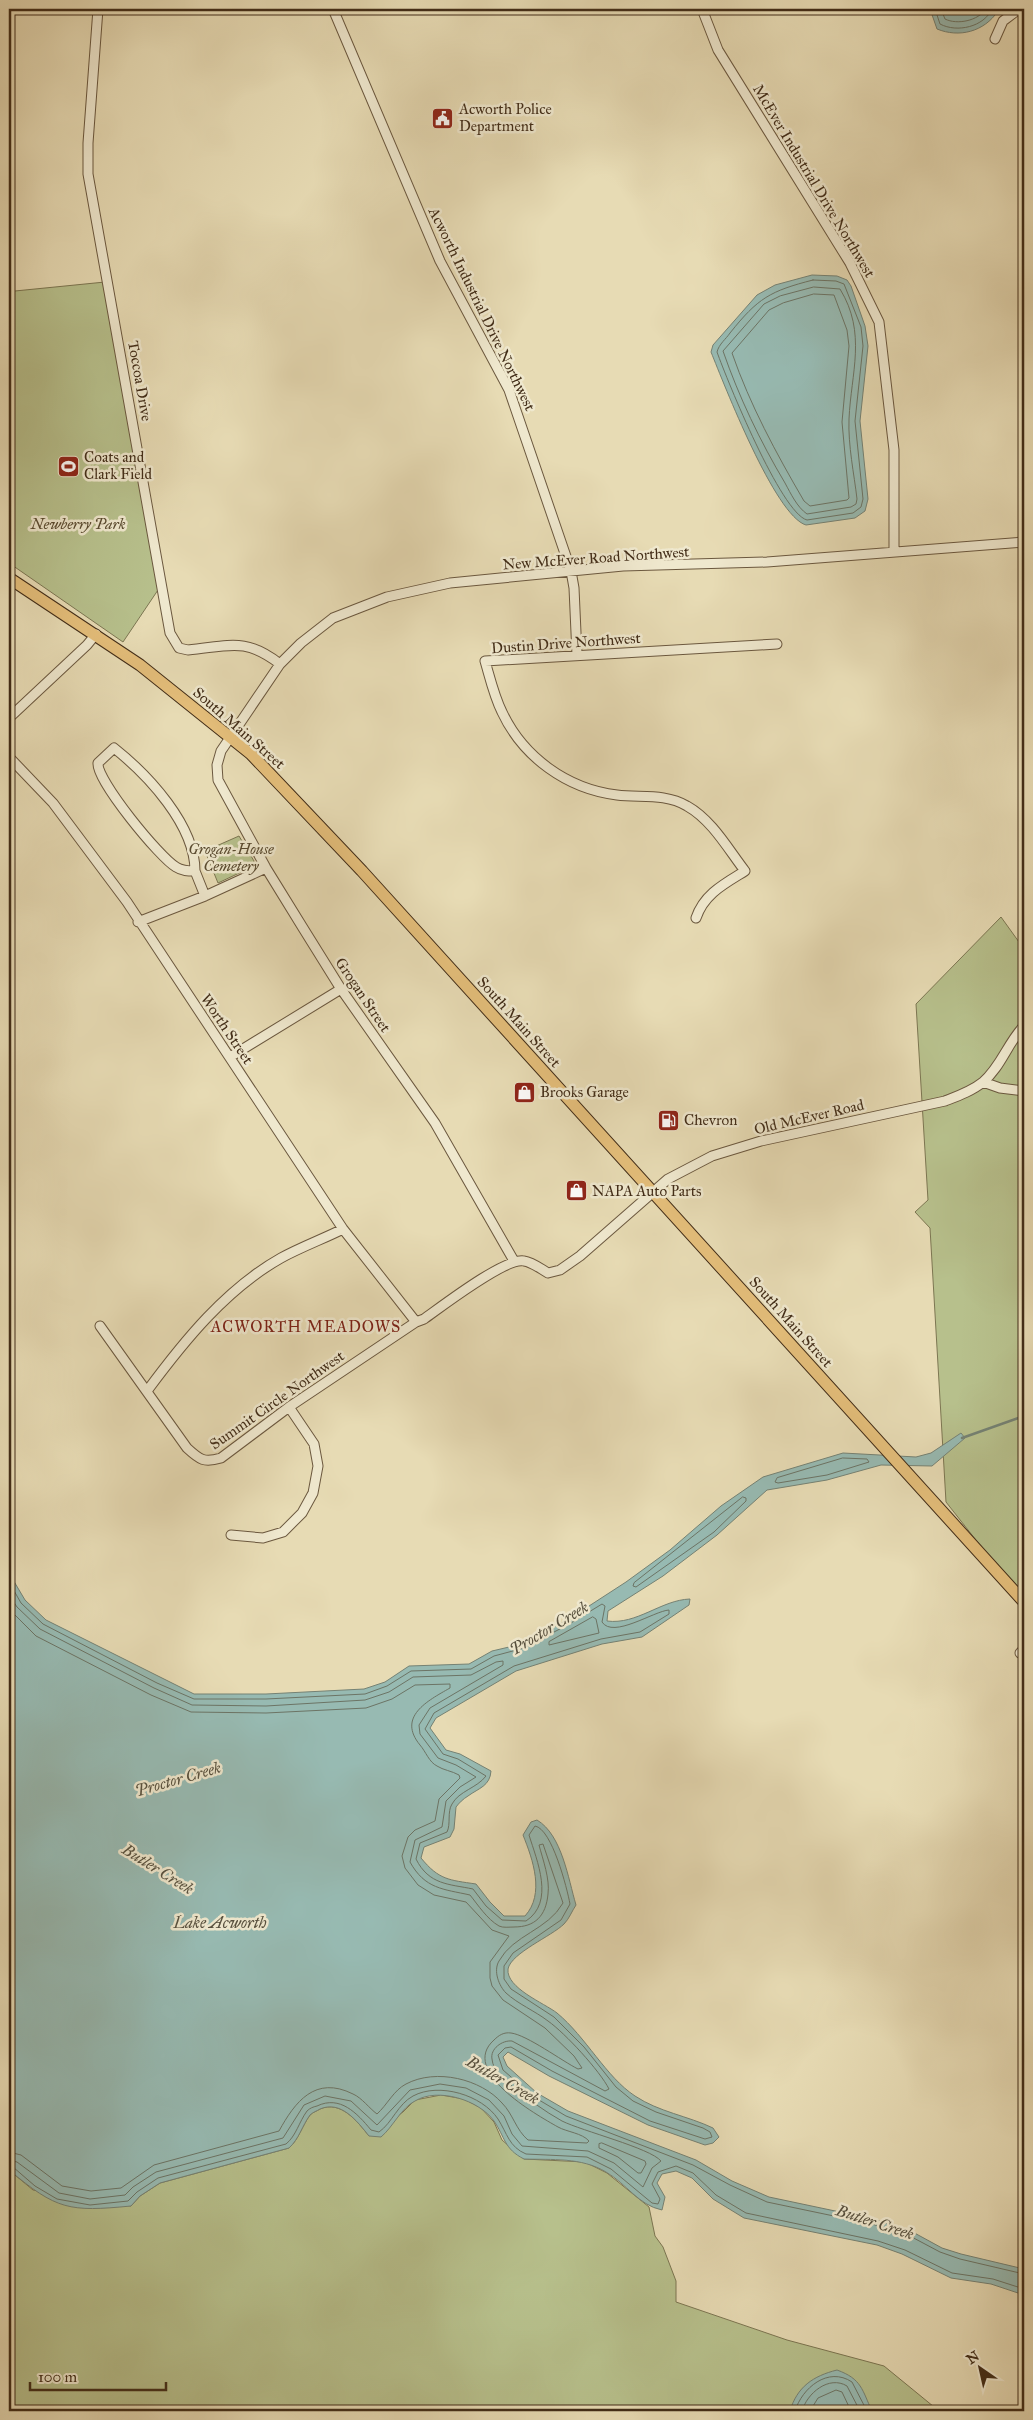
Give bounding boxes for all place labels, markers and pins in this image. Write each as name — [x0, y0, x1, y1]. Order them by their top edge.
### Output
place label: Acworth Police Department — [458, 100, 552, 135]
public building icon: Acworth Police Department — [431, 106, 455, 130]
place label: Coats and Clark Field — [84, 448, 152, 483]
sports icon: Coats and Clark Field — [56, 454, 80, 478]
shop icon: Brooks Garage — [512, 1080, 536, 1104]
place label: Brooks Garage — [540, 1083, 629, 1101]
fuel station icon: Chevron — [656, 1108, 680, 1132]
place label: Chevron — [684, 1111, 737, 1129]
shop icon: NAPA Auto Parts — [564, 1179, 588, 1203]
place label: NAPA Auto Parts — [592, 1182, 701, 1200]

